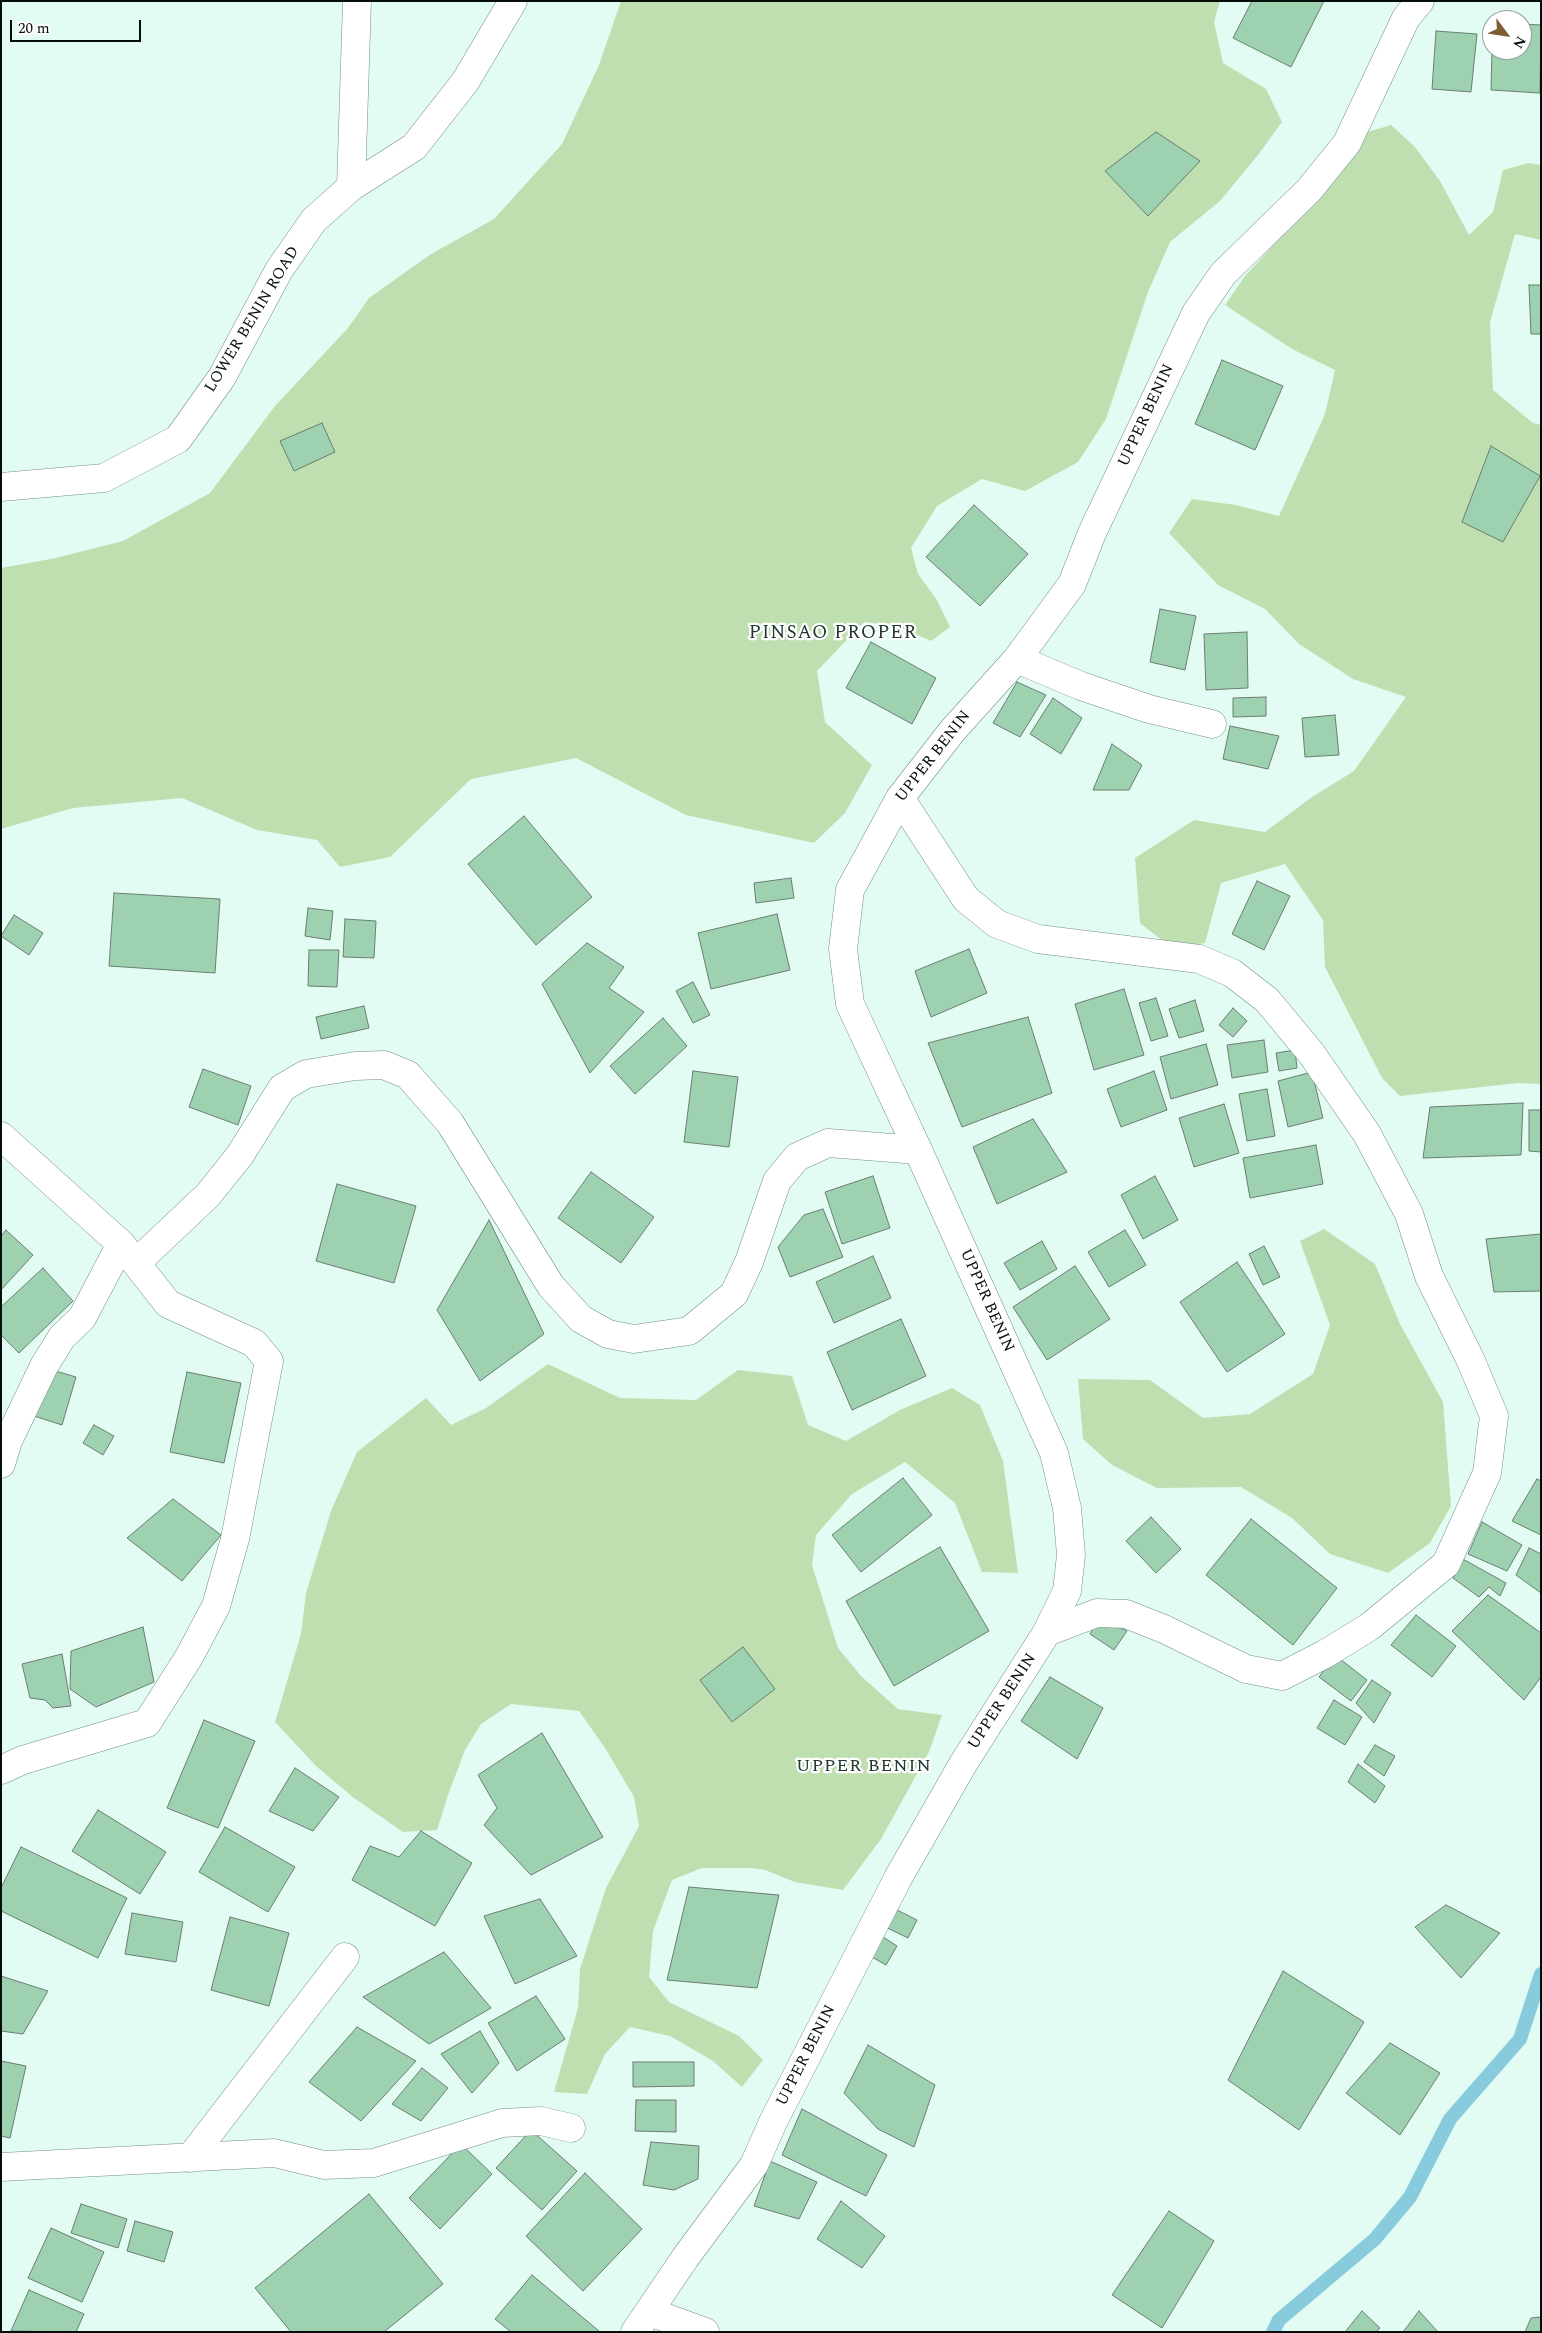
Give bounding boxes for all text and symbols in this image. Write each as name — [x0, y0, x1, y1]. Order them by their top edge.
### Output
scale bar — [12, 10, 144, 42]
north arrow — [1482, 10, 1532, 60]
text: 20 m — [18, 17, 50, 40]
text: N — [1507, 32, 1531, 53]
street label: LOWER BENIN ROAD — [202, 243, 304, 397]
street label: UPPER BENIN — [1115, 362, 1179, 470]
district label: PINSAO PROPER — [747, 623, 919, 645]
street label: UPPER BENIN — [892, 707, 976, 807]
street label: UPPER BENIN — [955, 1246, 1017, 1356]
street label: UPPER BENIN — [965, 1650, 1041, 1754]
district label: UPPER BENIN — [795, 1756, 933, 1778]
street label: UPPER BENIN — [773, 2002, 841, 2110]

